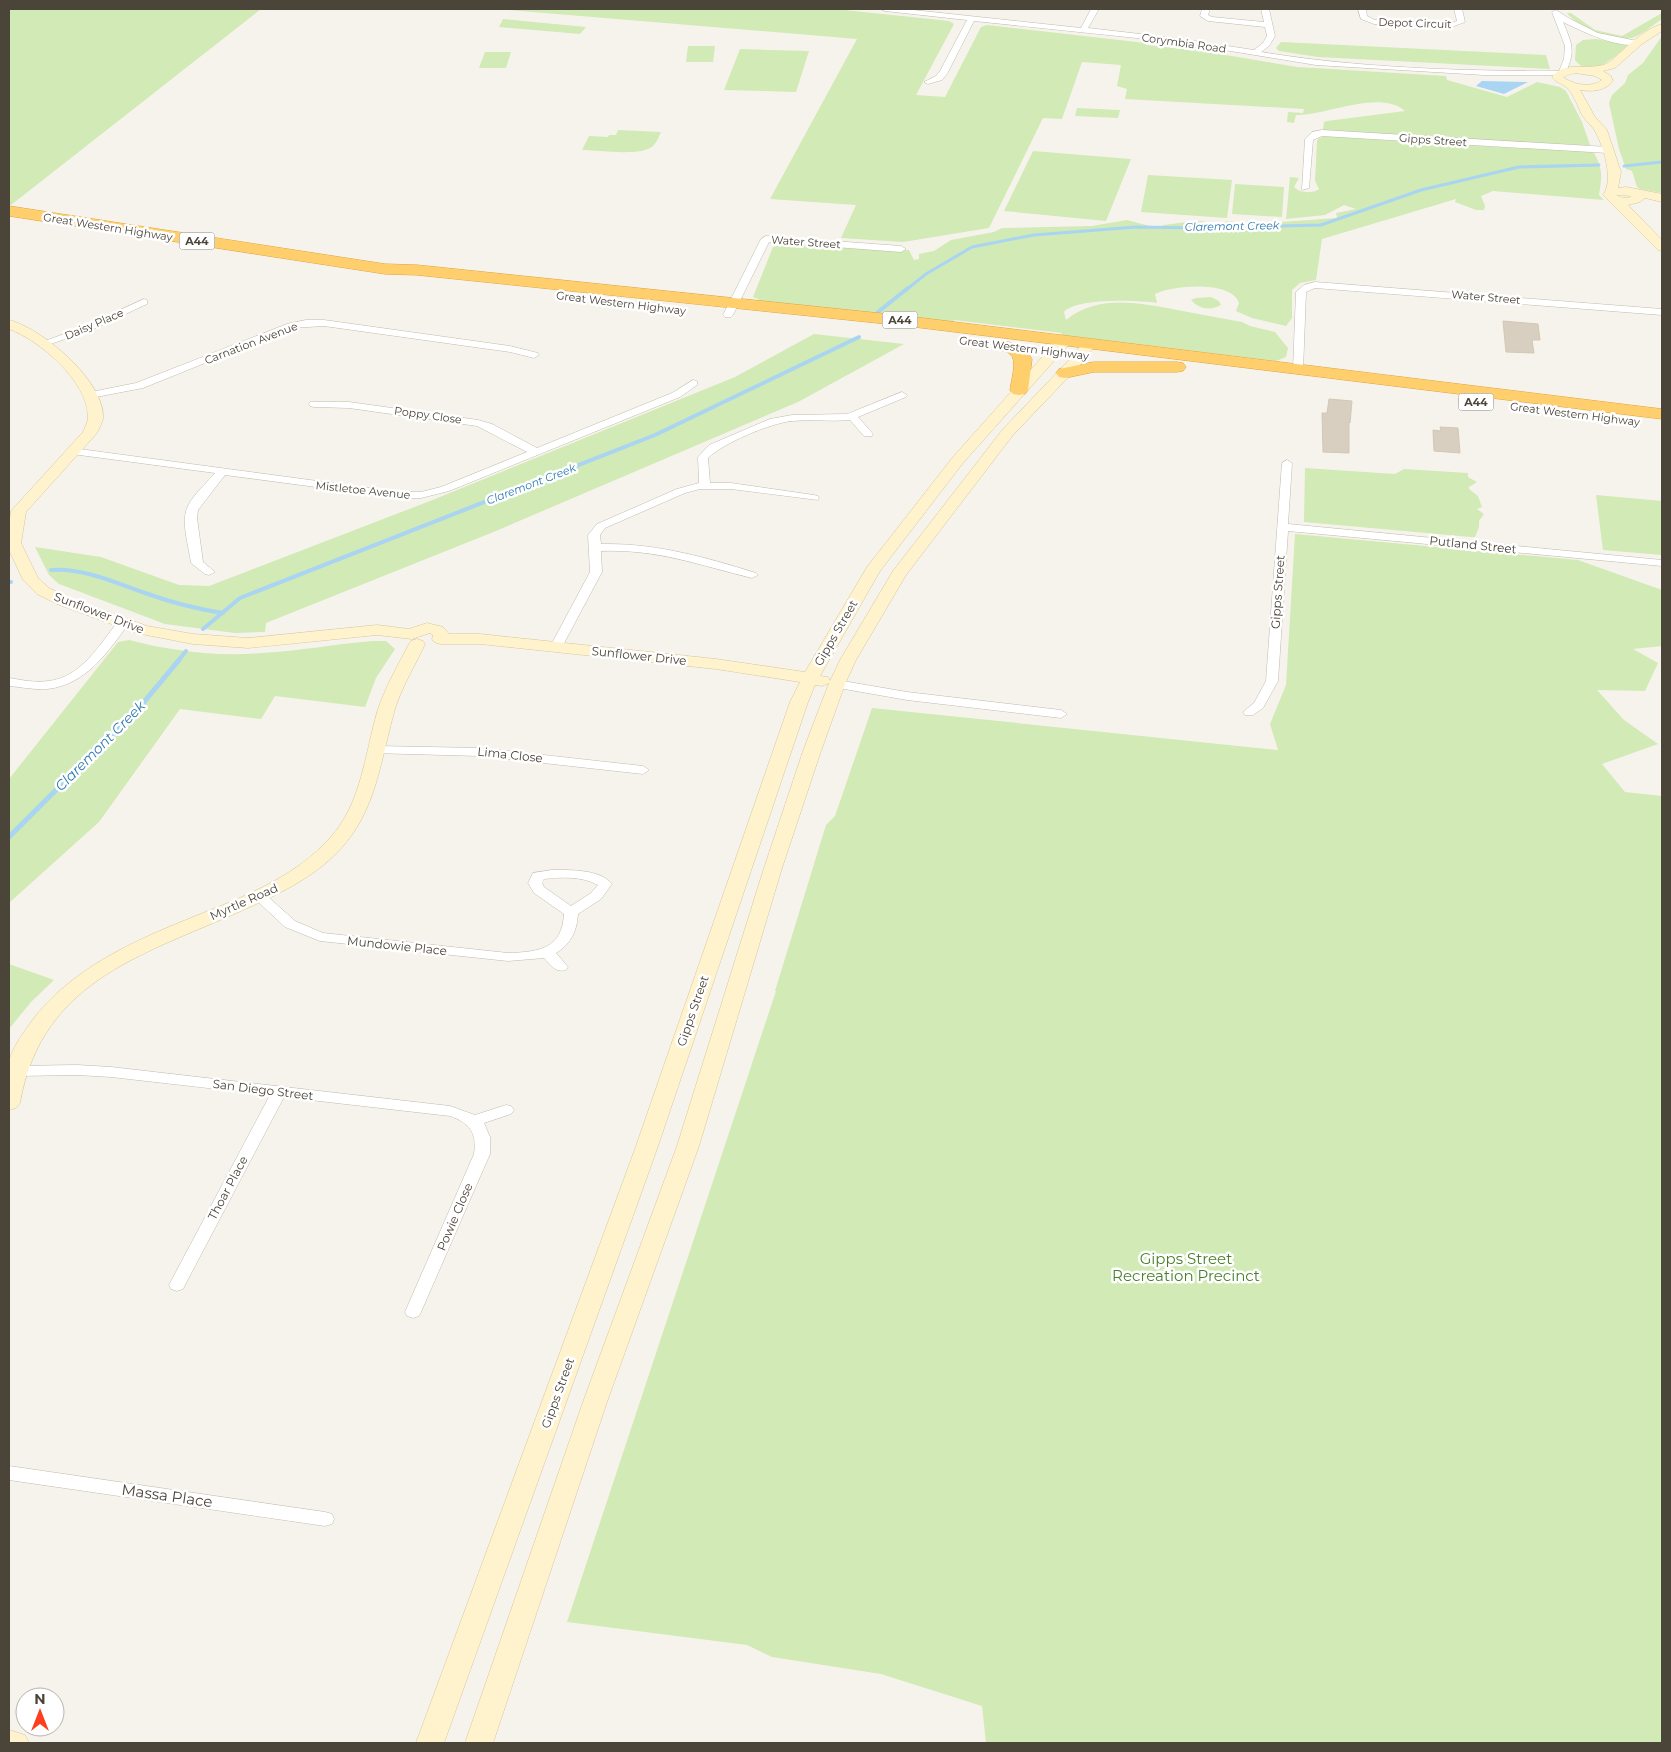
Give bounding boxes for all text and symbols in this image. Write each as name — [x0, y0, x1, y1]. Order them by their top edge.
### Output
street label: Depot Circuit — [1378, 15, 1452, 31]
street label: Corymbia Road — [1141, 30, 1227, 56]
street label: Gipps Street — [1399, 131, 1468, 149]
street label: Great Western Highway — [42, 210, 174, 244]
water label: Claremont Creek — [1185, 218, 1280, 234]
road number: A44 — [180, 232, 214, 250]
street label: Water Street — [771, 233, 842, 251]
street label: Water Street — [1451, 287, 1522, 307]
street label: Great Western Highway — [555, 288, 687, 318]
street label: Daisy Place — [62, 305, 126, 343]
road number: A44 — [882, 312, 918, 328]
street label: Carnation Avenue — [202, 319, 300, 367]
street label: Great Western Highway — [958, 333, 1090, 363]
road number: A44 — [1458, 394, 1494, 411]
street label: Great Western Highway — [1509, 399, 1641, 429]
street label: Poppy Close — [393, 403, 463, 427]
water label: Claremont Creek — [484, 460, 578, 507]
street label: Mistletoe Avenue — [315, 478, 411, 502]
street label: Putland Street — [1429, 532, 1517, 557]
street label: Gipps Street — [1267, 554, 1288, 629]
street label: Sunflower Drive — [52, 588, 146, 637]
street label: Gipps Street — [811, 597, 861, 669]
street label: Sunflower Drive — [591, 643, 687, 668]
water label: Claremont Creek — [51, 697, 149, 795]
street label: Lima Close — [477, 744, 543, 765]
street label: Myrtle Road — [207, 880, 280, 923]
street label: Mundowie Place — [346, 933, 448, 958]
street label: Gipps Street — [673, 973, 712, 1048]
street label: San Diego Street — [212, 1076, 314, 1103]
street label: Thoar Place — [204, 1153, 251, 1222]
street label: Powie Close — [434, 1181, 476, 1253]
park label: Gipps Street Recreation Precinct — [1112, 1249, 1260, 1285]
street label: Gipps Street — [538, 1355, 577, 1430]
street label: Massa Place — [120, 1480, 214, 1511]
north arrow — [15, 1687, 65, 1737]
text: N — [34, 1690, 46, 1708]

